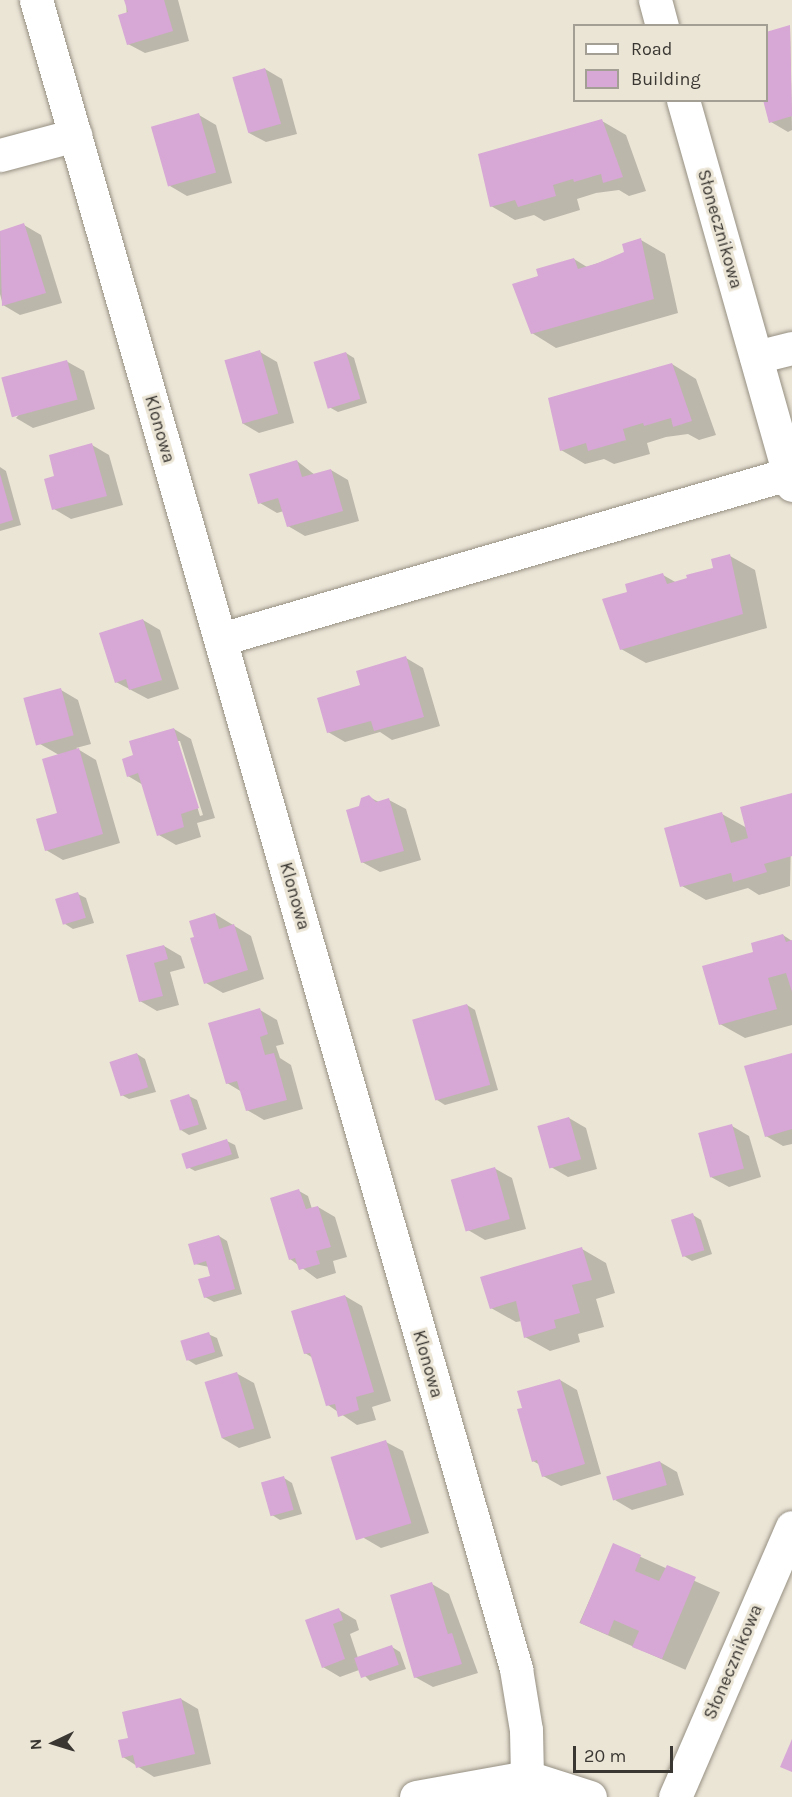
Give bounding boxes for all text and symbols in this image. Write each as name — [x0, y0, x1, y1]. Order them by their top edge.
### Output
legend — [573, 24, 768, 102]
text: Road — [631, 38, 672, 60]
text: Building — [631, 68, 701, 90]
street label: Słonecznikowa — [693, 167, 747, 291]
street label: Klonowa — [140, 393, 180, 465]
street label: Klonowa — [275, 860, 315, 932]
street label: Klonowa — [408, 1328, 448, 1400]
street label: Słonecznikowa — [699, 1601, 767, 1723]
north arrow — [24, 1713, 84, 1773]
scale bar — [576, 1734, 676, 1772]
text: N — [26, 1738, 45, 1751]
text: 20 m — [584, 1745, 626, 1767]

